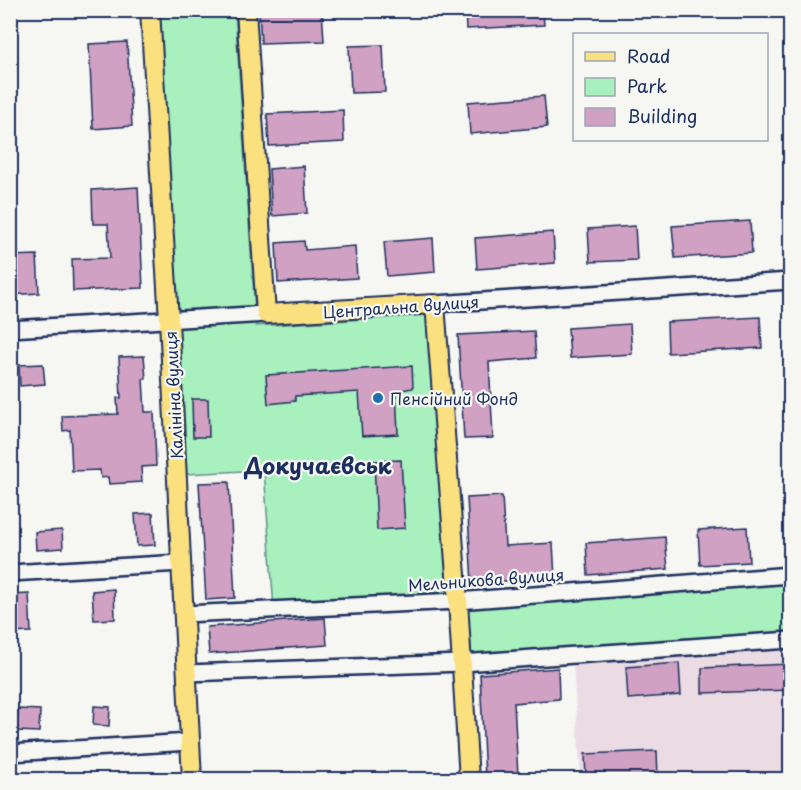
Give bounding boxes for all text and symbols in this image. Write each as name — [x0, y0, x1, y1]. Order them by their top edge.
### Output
legend — [573, 33, 768, 141]
text: Road — [627, 42, 671, 69]
text: Park — [627, 72, 667, 99]
text: Building — [627, 102, 697, 129]
street label: Центральна вулиця — [322, 289, 480, 323]
street label: Калініна вулиця — [158, 330, 188, 460]
place label: Пенсійний Фонд — [390, 386, 518, 410]
marker: Пенсійний Фонд — [371, 391, 385, 405]
district label: Докучаєвськ — [244, 448, 392, 481]
street label: Мельникова вулиця — [407, 562, 565, 596]

